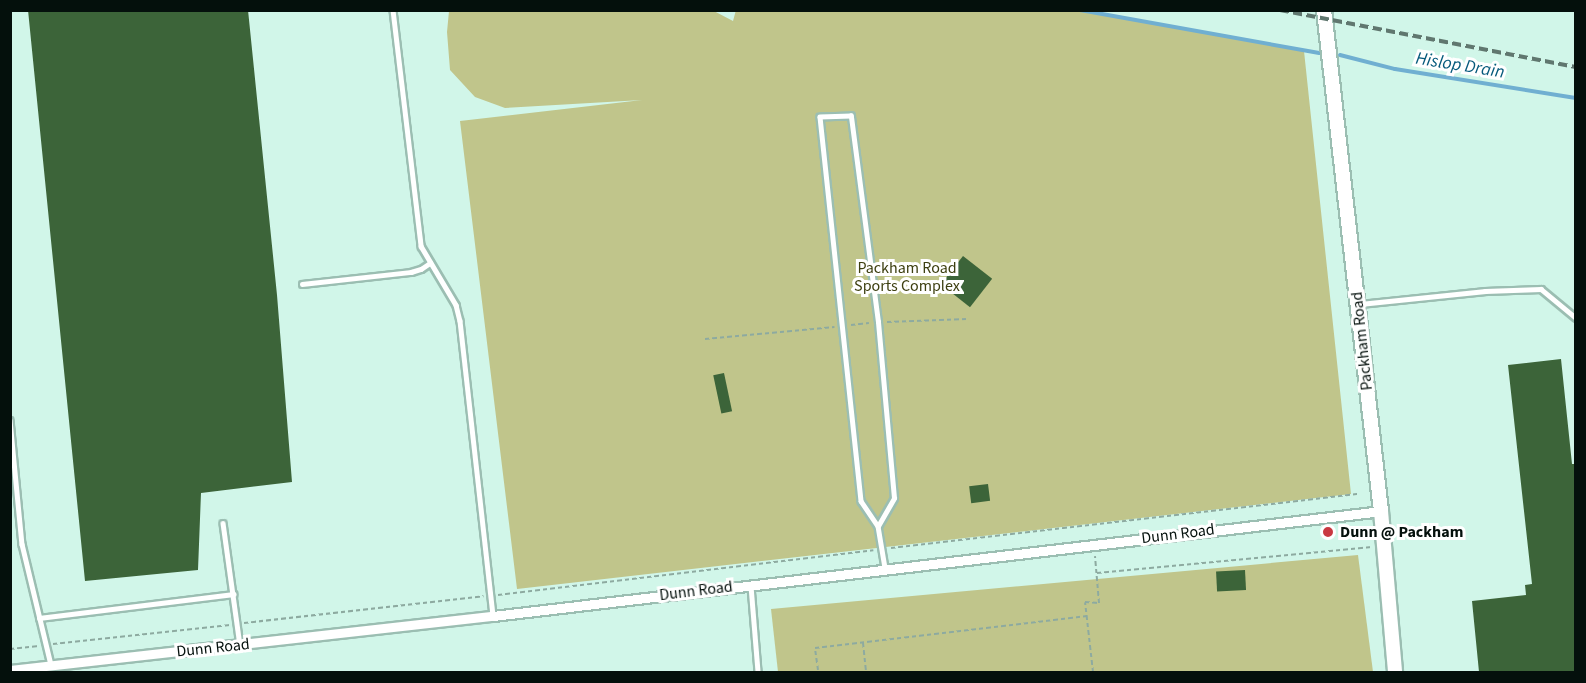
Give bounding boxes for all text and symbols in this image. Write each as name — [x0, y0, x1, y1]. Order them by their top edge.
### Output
water label: Hislop Drain — [1414, 48, 1506, 84]
park label: Packham Road Sports Complex — [854, 258, 960, 296]
street label: Packham Road — [1347, 291, 1377, 391]
street label: Dunn Road — [1140, 520, 1216, 548]
place label: Dunn @ Packham — [1340, 522, 1463, 542]
marker: Dunn @ Packham — [1321, 525, 1335, 539]
street label: Dunn Road — [658, 577, 734, 605]
street label: Dunn Road — [175, 635, 251, 661]

